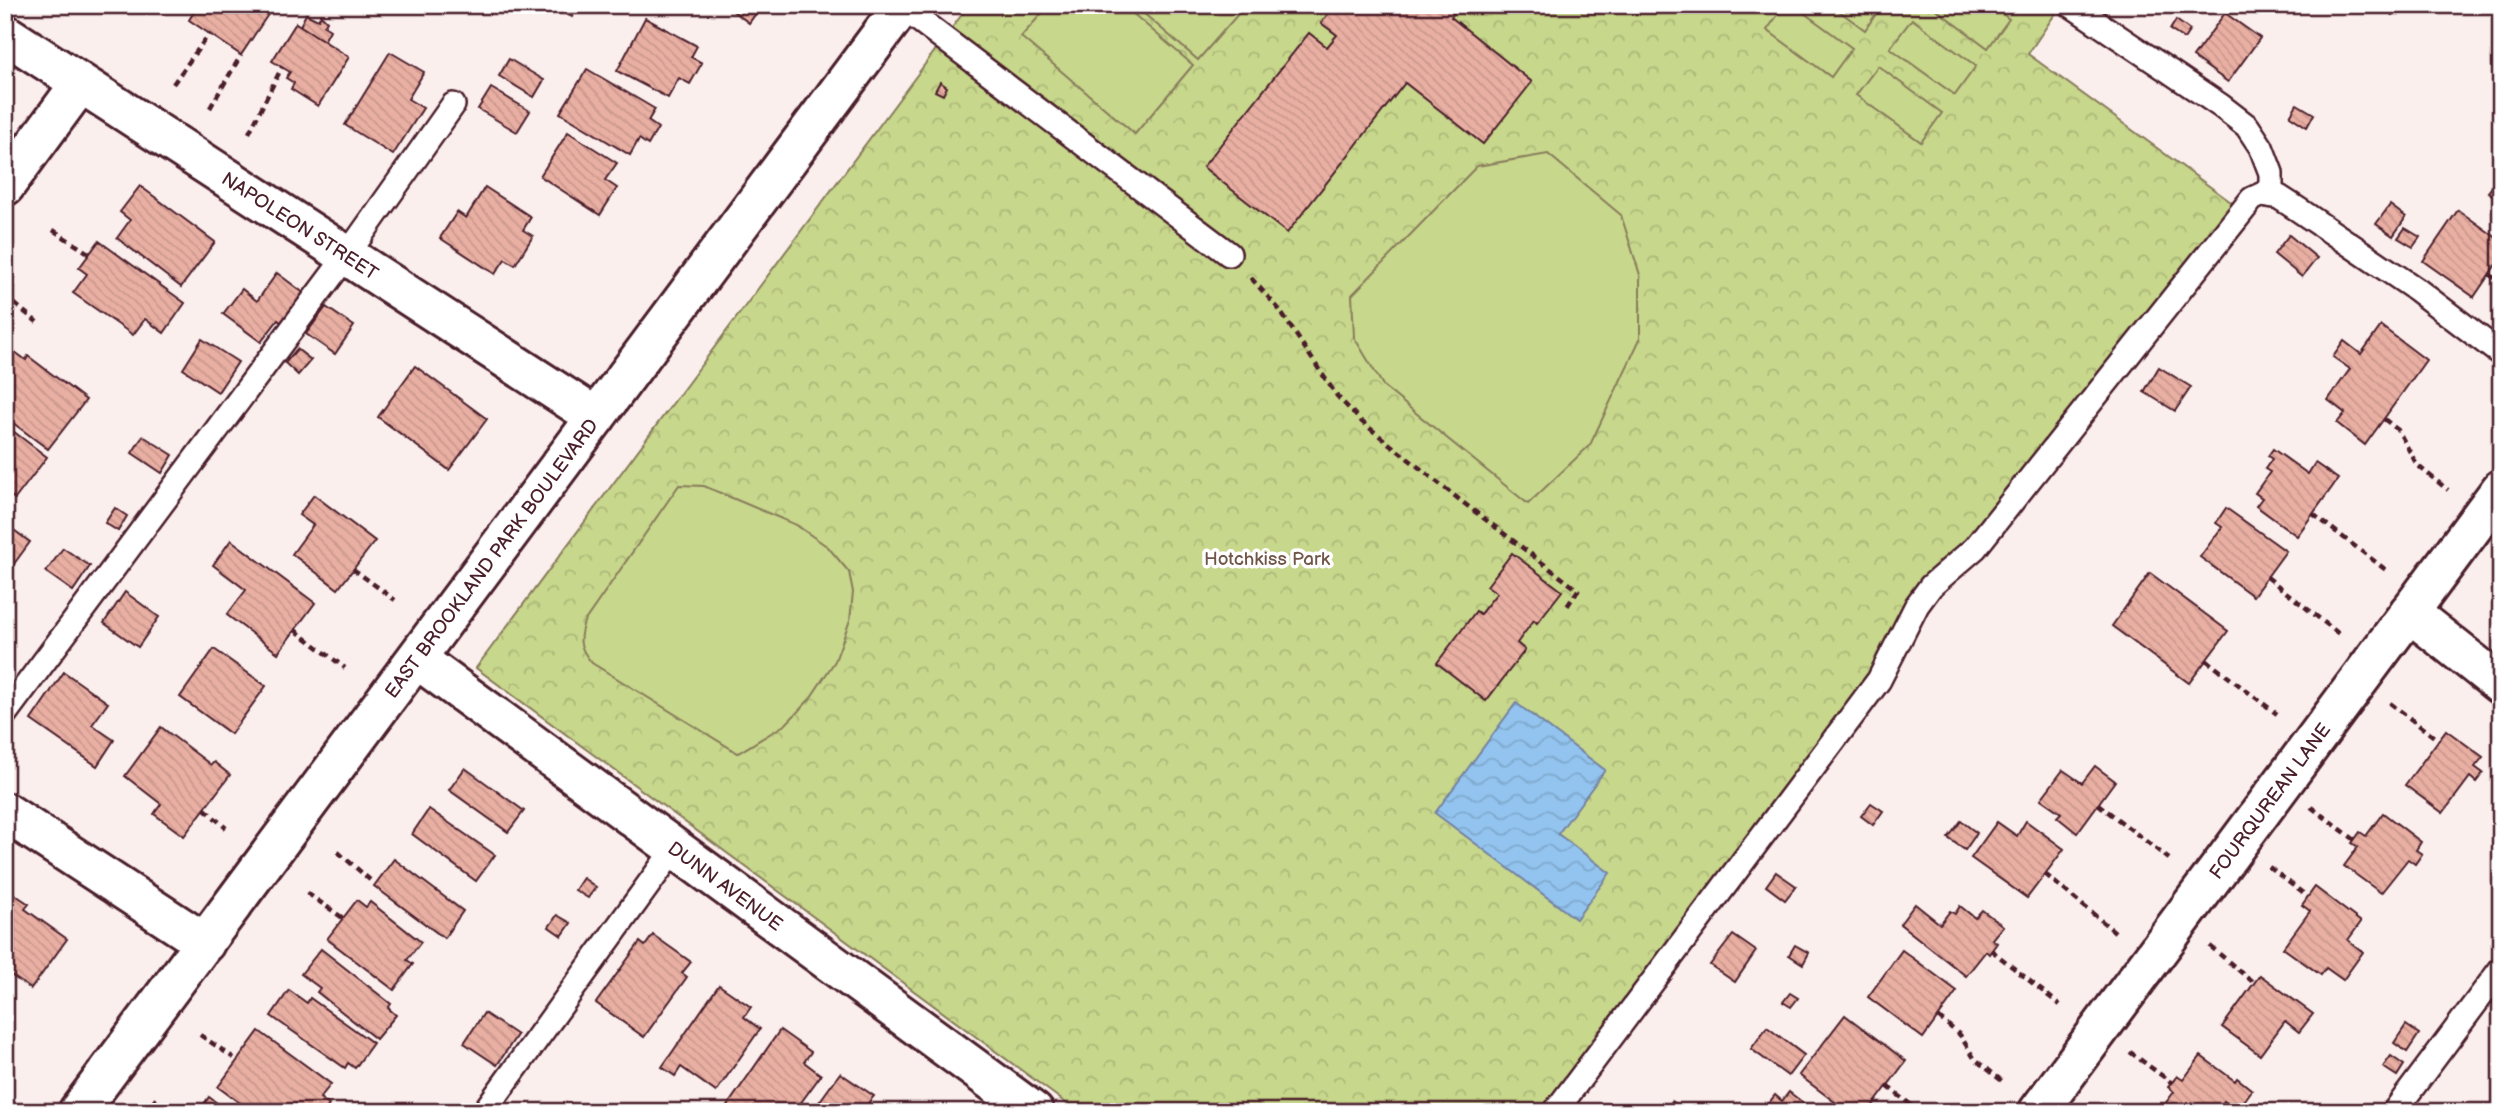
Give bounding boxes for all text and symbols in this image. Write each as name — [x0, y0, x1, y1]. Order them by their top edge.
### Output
street label: NAPOLEON STREET — [217, 168, 383, 286]
street label: EAST BROOKLAND PARK BOULEVARD — [381, 415, 604, 703]
park label: Hotchkiss Park — [1204, 548, 1331, 571]
street label: FOURQUREAN LANE — [2205, 719, 2336, 884]
street label: DUNN AVENUE — [663, 837, 787, 937]

